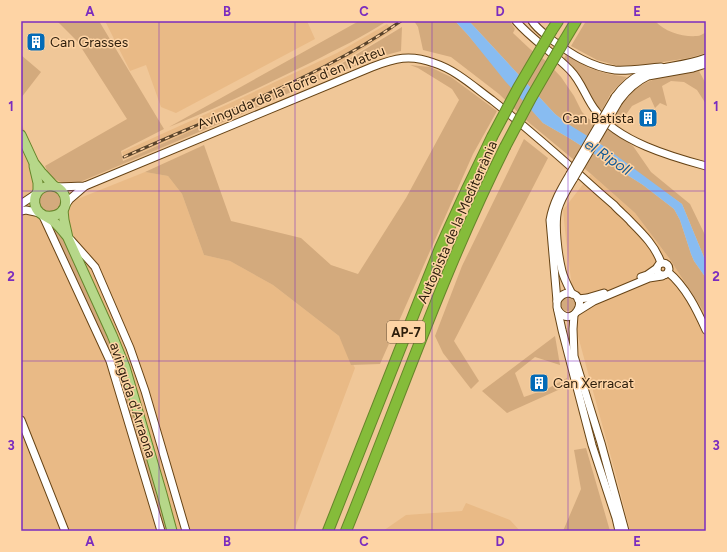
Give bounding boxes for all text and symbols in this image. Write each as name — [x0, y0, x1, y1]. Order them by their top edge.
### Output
text: A — [85, 4, 95, 19]
text: B — [223, 4, 231, 19]
text: C — [359, 4, 369, 19]
text: D — [495, 4, 505, 19]
text: E — [633, 4, 641, 19]
building icon: Can Grasses — [25, 31, 47, 53]
place label: Can Grasses — [50, 34, 128, 51]
street label: Avinguda de la Torre d'en Mateu — [195, 42, 387, 133]
text: 1 — [8, 99, 14, 114]
text: 1 — [713, 99, 719, 114]
building icon: Can Batista — [637, 107, 659, 129]
place label: Can Batista — [562, 110, 634, 127]
water label: el Ripoll — [581, 135, 635, 179]
street label: Autopista de la Mediterrània — [414, 138, 501, 306]
text: 2 — [7, 269, 15, 284]
text: 2 — [712, 269, 720, 284]
road number: AP-7 — [387, 321, 425, 343]
street label: avinguda d'Arraona — [106, 340, 159, 460]
building icon: Can Xerracat — [528, 372, 550, 394]
place label: Can Xerracat — [553, 375, 634, 392]
text: 3 — [7, 438, 15, 453]
text: 3 — [712, 438, 720, 453]
text: A — [85, 534, 95, 549]
text: B — [223, 534, 231, 549]
text: C — [359, 534, 369, 549]
text: D — [495, 534, 505, 549]
text: E — [633, 534, 641, 549]

